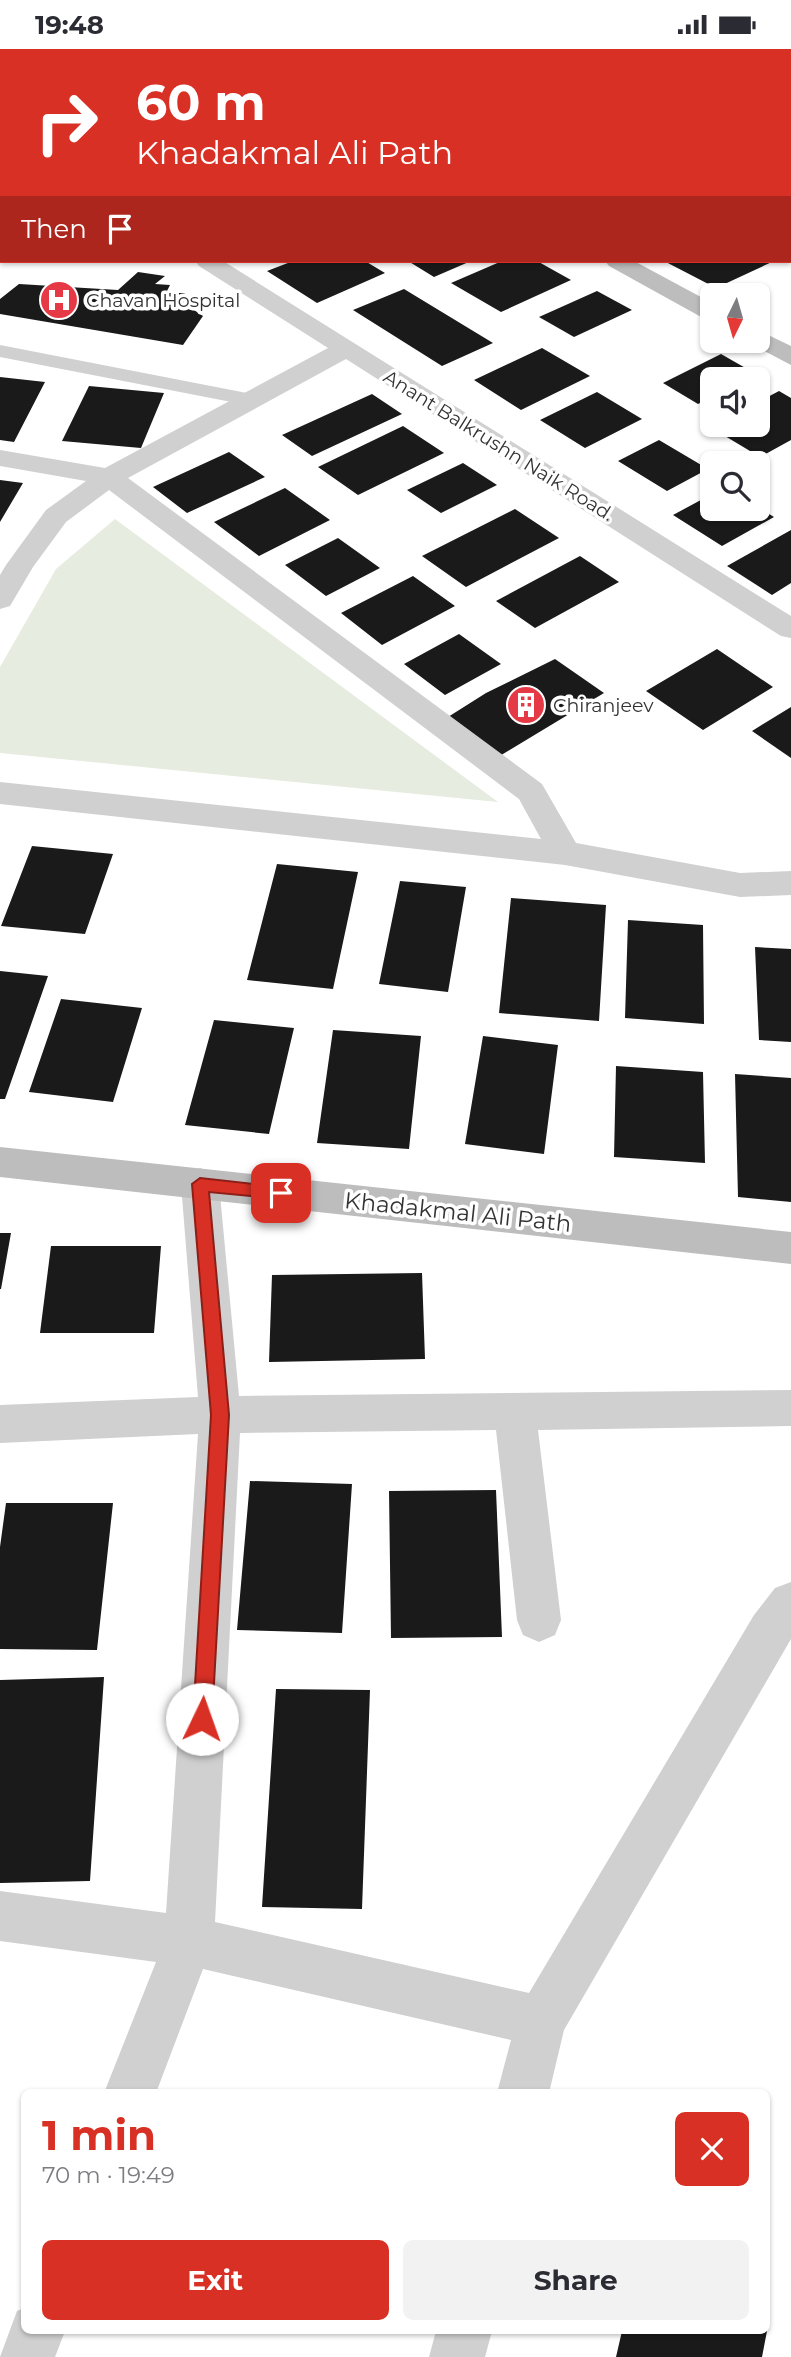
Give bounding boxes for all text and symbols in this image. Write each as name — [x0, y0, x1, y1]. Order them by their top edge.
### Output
text: 19:48 — [35, 9, 104, 41]
text: 60 m — [136, 73, 266, 132]
icon: right — [21, 77, 112, 168]
text: Khadakmal Ali Path — [136, 133, 453, 172]
icon: arrive — [101, 210, 139, 248]
text: Then — [21, 213, 87, 245]
hospital icon: Chavan Hospital — [38, 279, 80, 321]
north arrow — [700, 283, 770, 353]
map controls — [700, 283, 770, 521]
place label: Chavan Hospital — [86, 289, 240, 312]
street label: Anant Balkrushn Naik Road. — [379, 365, 618, 526]
button: sound — [700, 367, 770, 437]
button: search — [700, 451, 770, 521]
building icon: Chiranjeev — [505, 684, 547, 726]
place label: Chiranjeev — [553, 694, 654, 717]
pin — [251, 1163, 311, 1223]
icon: arrive — [262, 1174, 300, 1212]
street label: Khadakmal Ali Path — [343, 1186, 573, 1238]
position arrow — [165, 1682, 239, 1756]
text: 1 min — [42, 2109, 156, 2161]
button: close — [675, 2112, 749, 2186]
text: 70 m · 19:49 — [42, 2161, 175, 2189]
button: Exit — [42, 2240, 389, 2320]
button: Share — [403, 2240, 749, 2320]

